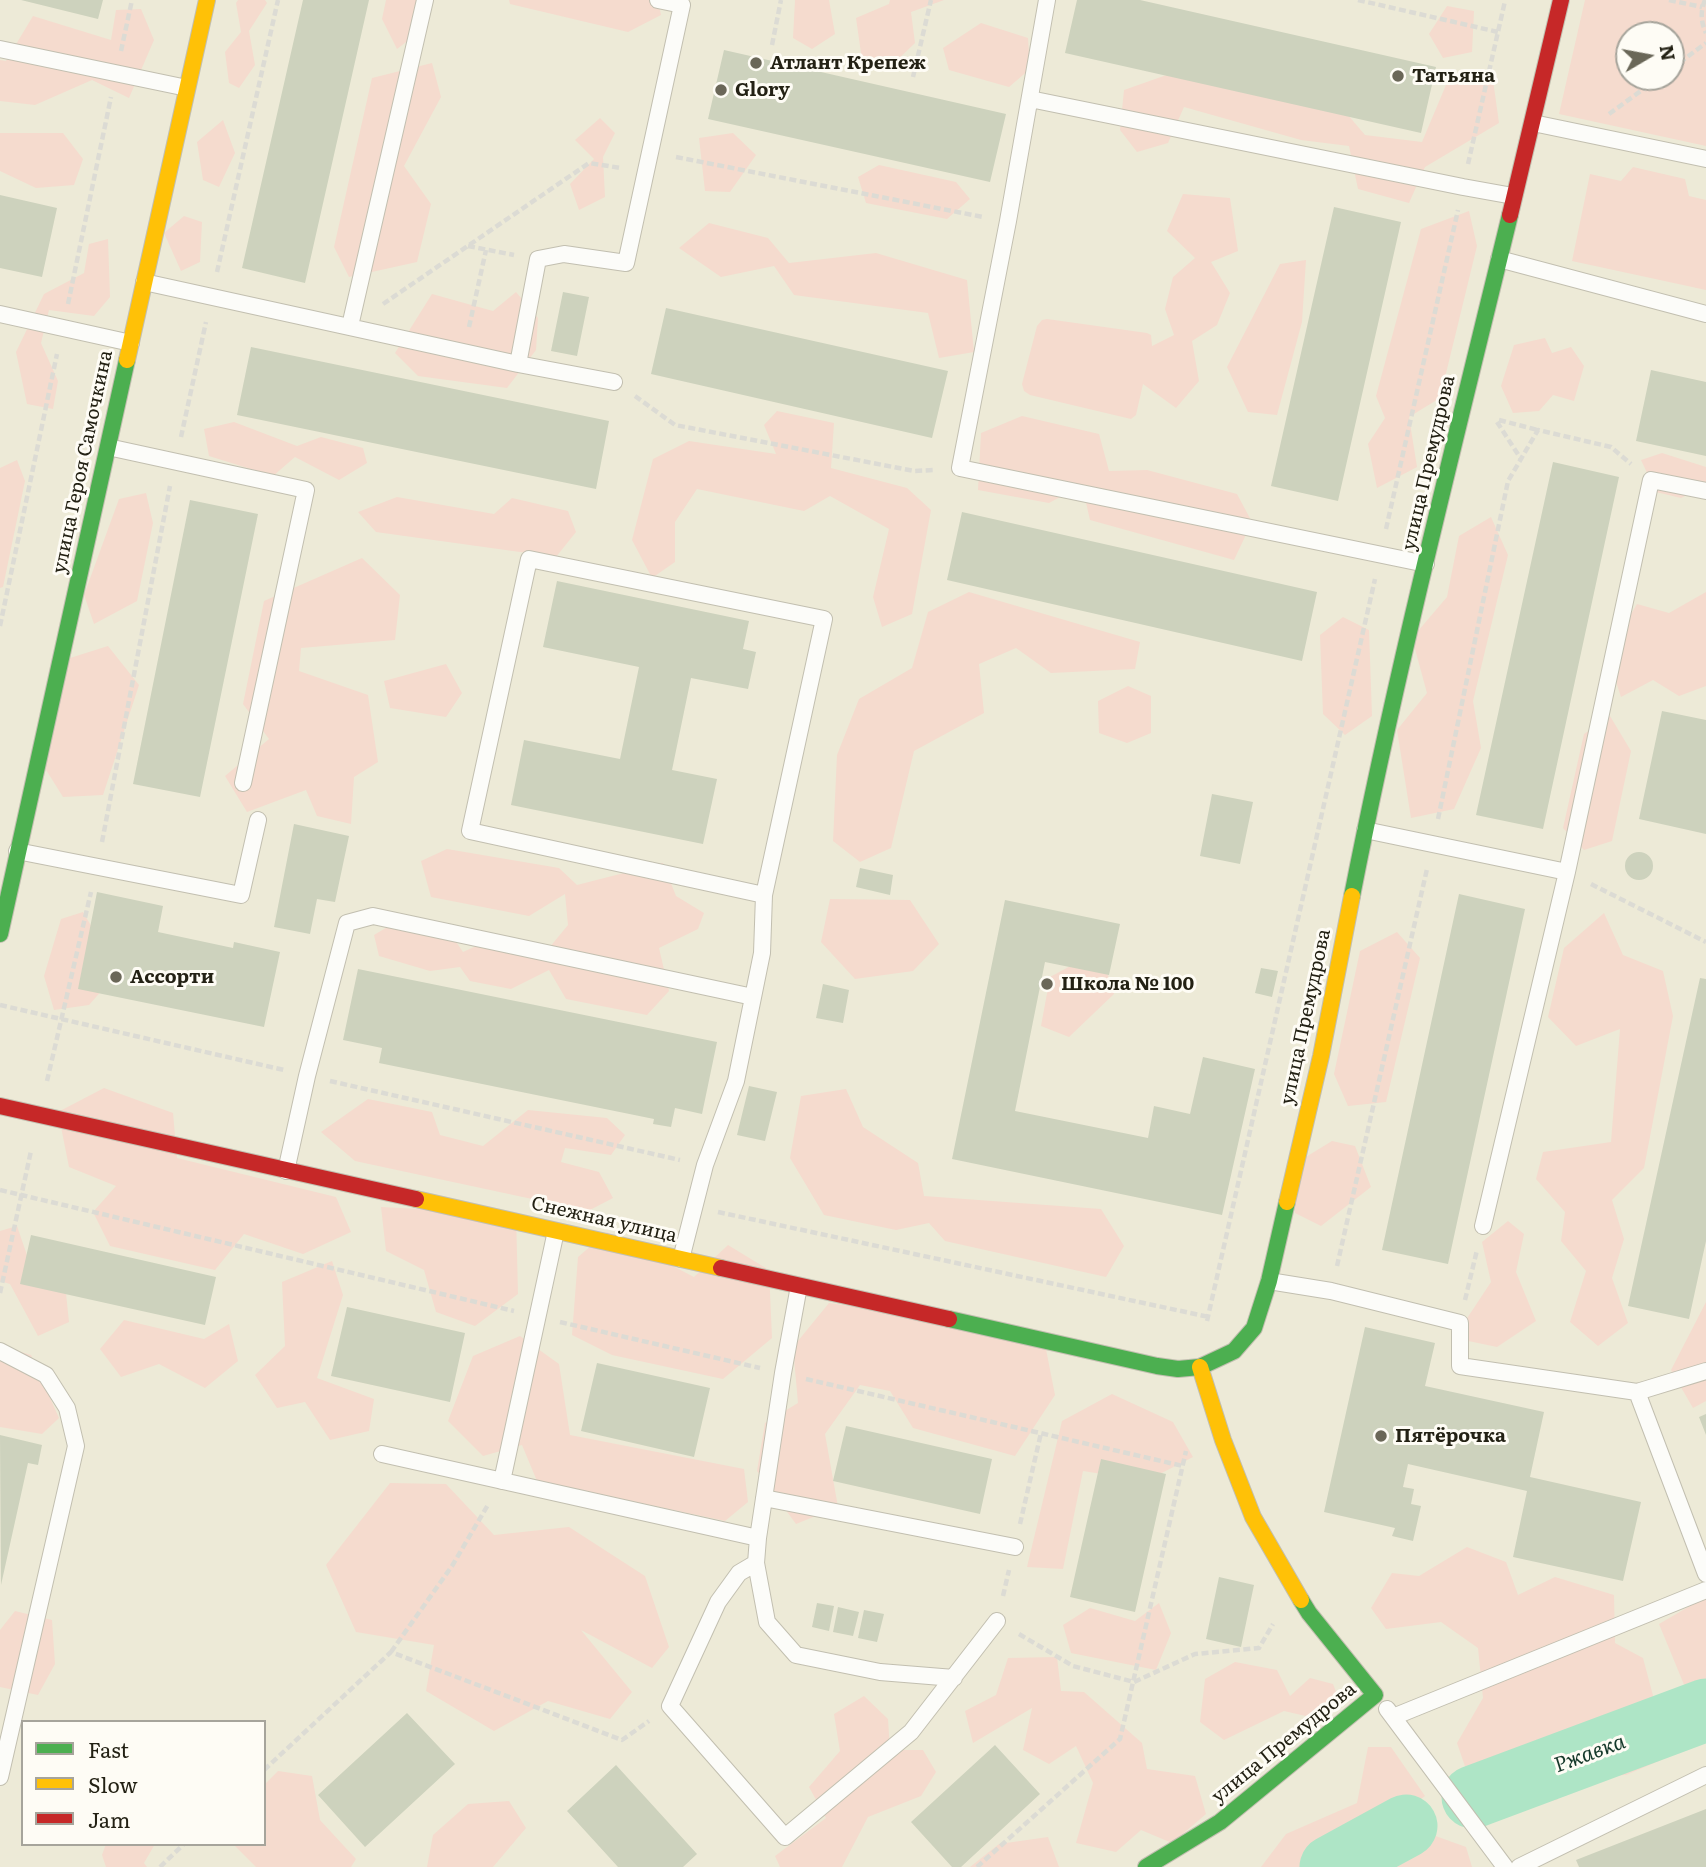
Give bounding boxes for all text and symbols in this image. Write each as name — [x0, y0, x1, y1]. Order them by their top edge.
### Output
north arrow — [1615, 21, 1685, 91]
text: N — [1654, 42, 1684, 63]
place label: Атлант Крепеж — [770, 52, 926, 74]
marker: Атлант Крепеж — [748, 55, 764, 71]
place label: Татьяна — [1412, 65, 1495, 87]
marker: Татьяна — [1390, 68, 1406, 84]
place label: Glory — [735, 79, 790, 101]
marker: Glory — [713, 82, 729, 98]
street label: улица Героя Самочкина — [48, 348, 118, 576]
street label: улица Премудрова — [1398, 373, 1460, 553]
street label: улица Премудрова — [1276, 927, 1336, 1107]
place label: Ассорти — [130, 966, 214, 988]
marker: Ассорти — [108, 969, 124, 985]
place label: Школа № 100 — [1061, 973, 1194, 995]
marker: Школа № 100 — [1039, 976, 1055, 992]
street label: Снежная улица — [529, 1192, 679, 1248]
place label: Пятёрочка — [1395, 1425, 1506, 1447]
marker: Пятёрочка — [1373, 1428, 1389, 1444]
street label: улица Премудрова — [1207, 1678, 1361, 1808]
legend — [21, 1720, 266, 1846]
water label: Ржавка — [1551, 1730, 1629, 1778]
text: Fast — [88, 1733, 129, 1764]
text: Slow — [88, 1768, 138, 1799]
text: Jam — [88, 1803, 130, 1834]

